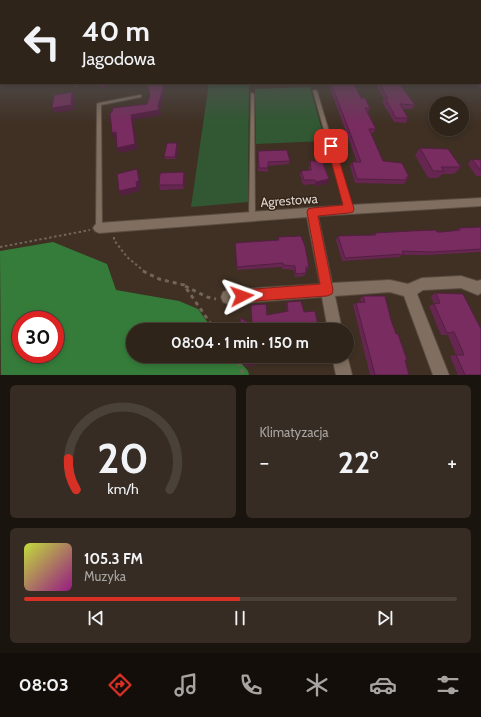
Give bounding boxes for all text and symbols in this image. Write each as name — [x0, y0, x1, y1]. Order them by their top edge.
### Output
text: 40 m — [82, 14, 150, 48]
icon: left — [16, 16, 68, 68]
text: Jagodowa — [82, 48, 155, 70]
map controls — [429, 96, 469, 136]
button: layers — [429, 96, 469, 136]
pin — [314, 129, 348, 163]
icon: arrive — [320, 135, 342, 157]
street label: Agrestowa — [260, 190, 319, 210]
position arrow — [221, 275, 263, 317]
speed limit sign: 30 — [12, 311, 64, 363]
text: 08:04 · 1 min · 150 m — [171, 334, 309, 352]
text: Klimatyzacja — [260, 424, 328, 440]
text: 20 — [97, 432, 148, 482]
text: 22° — [338, 444, 378, 481]
text: − — [260, 449, 269, 476]
text: + — [447, 449, 457, 476]
text: km/h — [107, 479, 138, 497]
text: 105.3 FM — [84, 550, 143, 568]
text: Muzyka — [84, 568, 126, 584]
icon: previous — [85, 607, 107, 629]
icon: pause — [229, 607, 251, 629]
icon: next — [374, 607, 396, 629]
icon: directions — [106, 671, 134, 699]
icon: music — [172, 671, 200, 699]
icon: phone — [237, 671, 265, 699]
icon: climate — [303, 671, 331, 699]
icon: car — [369, 671, 397, 699]
icon: filters — [434, 671, 462, 699]
text: 08:03 — [19, 674, 69, 696]

